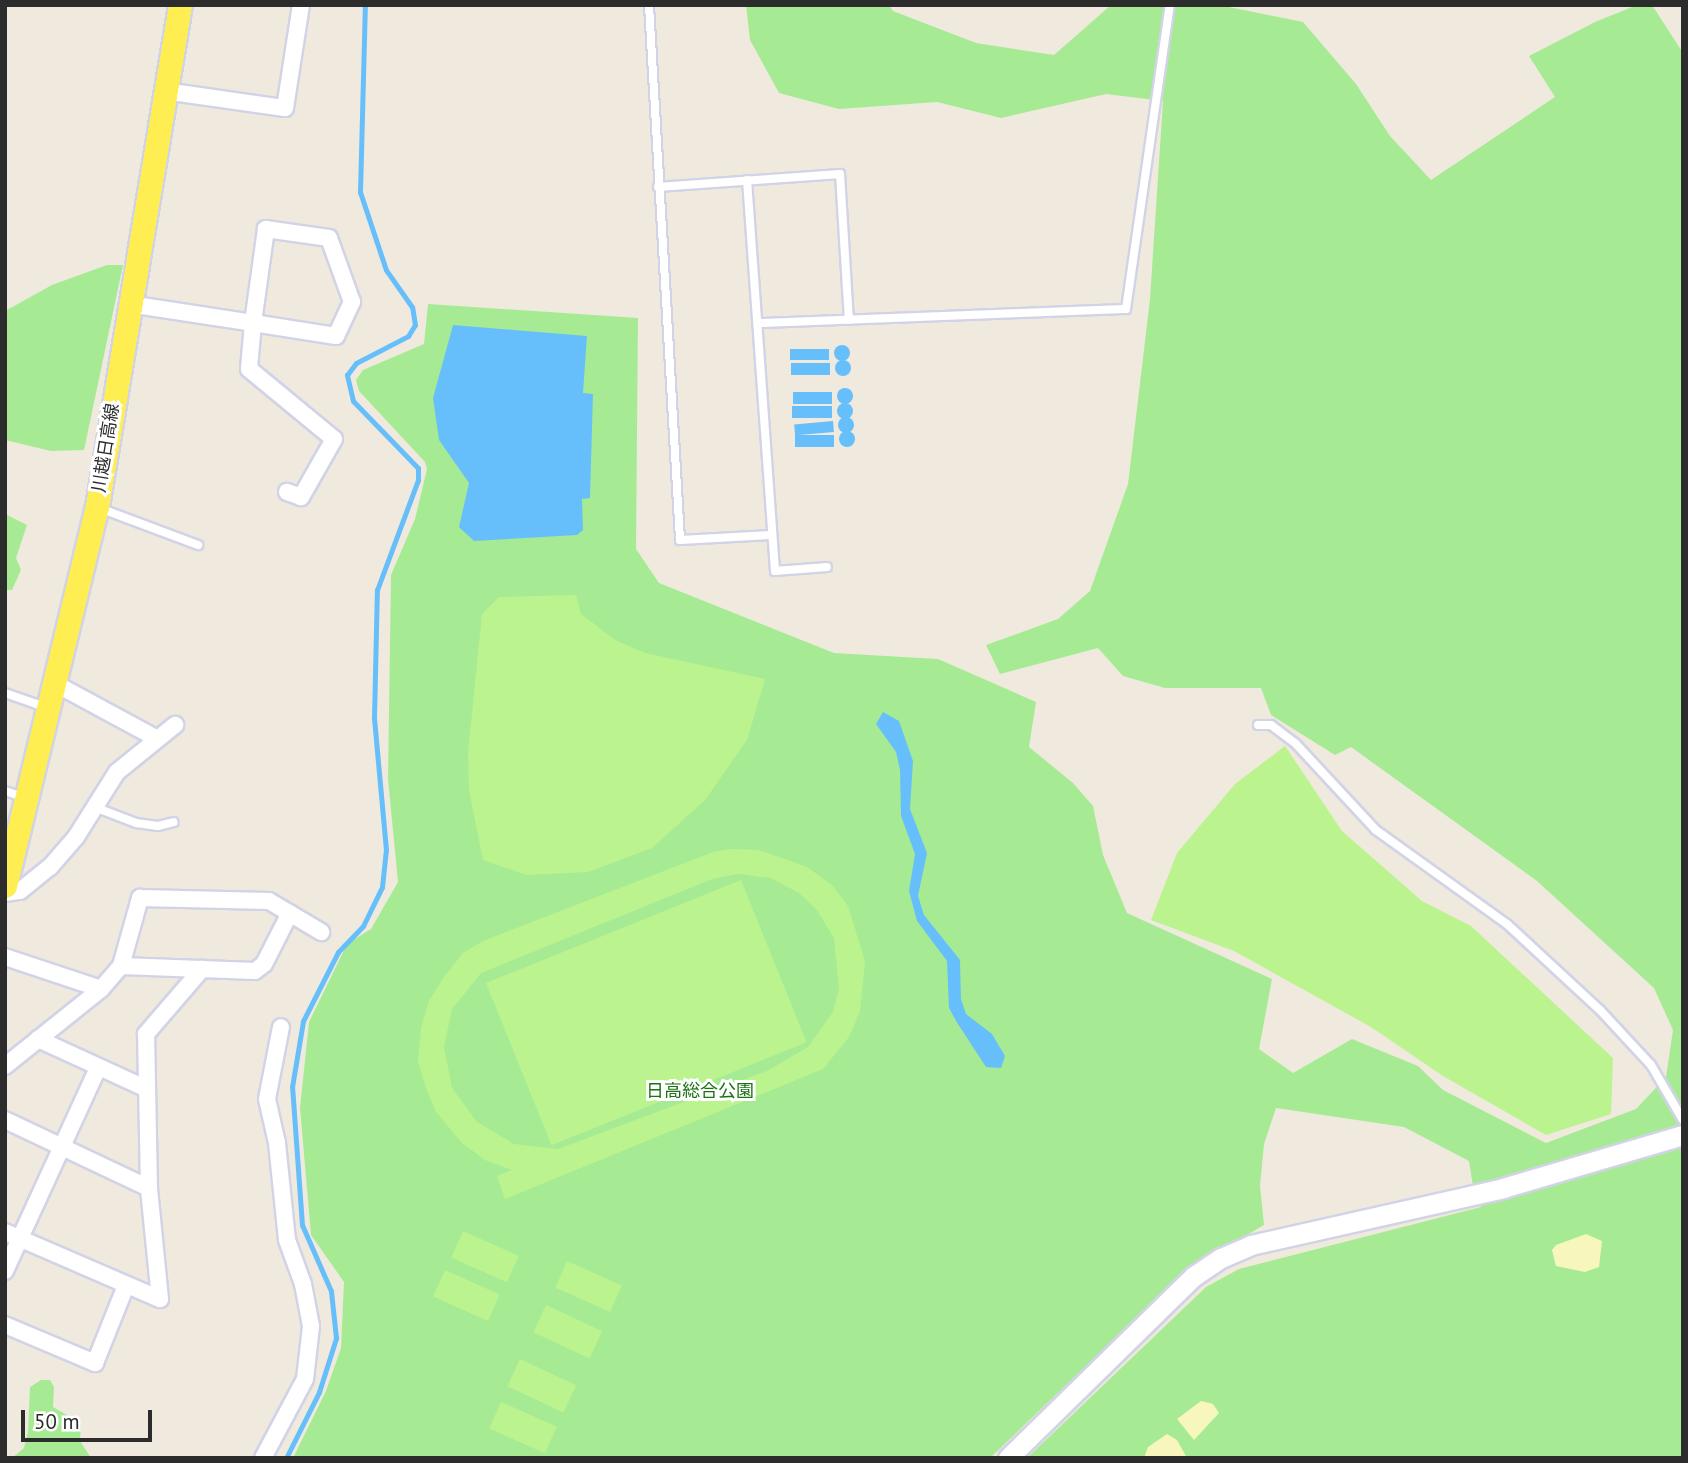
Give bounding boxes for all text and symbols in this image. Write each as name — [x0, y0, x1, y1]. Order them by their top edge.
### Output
street label: 川越日高線 — [88, 402, 124, 494]
park label: 日高総合公園 — [646, 1080, 754, 1102]
scale bar — [24, 1396, 156, 1440]
text: 50 m — [34, 1408, 80, 1435]

